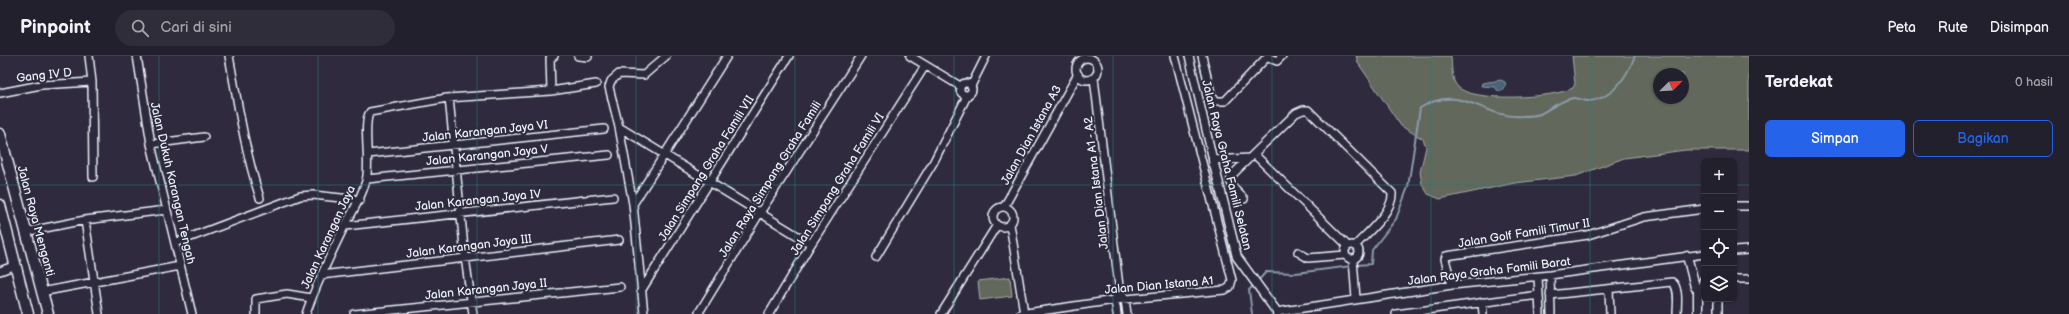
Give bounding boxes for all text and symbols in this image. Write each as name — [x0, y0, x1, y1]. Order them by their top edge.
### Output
search box — [115, 10, 395, 46]
text: Pinpoint — [20, 16, 91, 39]
icon: search — [129, 17, 151, 39]
text: Cari di sini — [161, 18, 232, 37]
text: Peta — [1887, 19, 1916, 36]
text: Rute — [1938, 19, 1968, 36]
text: Disimpan — [1990, 19, 2049, 36]
street label: Gang IV D — [15, 65, 73, 86]
north arrow — [1653, 68, 1689, 104]
text: Terdekat — [1765, 72, 1833, 92]
text: 0 hasil — [2015, 74, 2053, 90]
street label: Jalan Raya Graha Famili Selatan — [1198, 79, 1255, 252]
street label: Jalan Dian Istana A3 — [998, 83, 1065, 188]
street label: Jalan Simpang Graha Famili VII — [655, 93, 758, 244]
street label: Jalan Raya Simpang Graha Famili — [716, 98, 825, 260]
street label: Jalan Dukuh Karangan Tengah — [147, 101, 199, 266]
street label: Jalan Simpang Graha Famili VI — [787, 110, 888, 258]
street label: Jalan Dian Istana A1 - A2 — [1081, 116, 1112, 250]
street label: Jalan Karangan Jaya VI — [422, 117, 549, 146]
button: Simpan — [1765, 120, 1905, 157]
button: Bagikan — [1913, 120, 2053, 157]
street label: Jalan Karangan Jaya V — [425, 142, 549, 169]
map controls — [1701, 158, 1737, 302]
button: + — [1701, 158, 1737, 194]
street label: Jalan Raya Menganti — [14, 164, 58, 278]
street label: Jalan Karangan Jaya — [298, 183, 359, 291]
street label: Jalan Karangan Jaya IV — [414, 186, 542, 215]
button: − — [1701, 194, 1737, 230]
street label: Jalan Golf Famili Timur II — [1457, 216, 1591, 251]
button: locate — [1701, 230, 1737, 266]
street label: Jalan Karangan Jaya III — [405, 231, 533, 262]
street label: Jalan Raya Graha Famili Barat — [1407, 254, 1572, 289]
button: layers — [1701, 266, 1737, 302]
street label: Jalan Dian Istana A1 — [1104, 273, 1214, 298]
street label: Jalan Karangan Jaya II — [424, 276, 548, 303]

